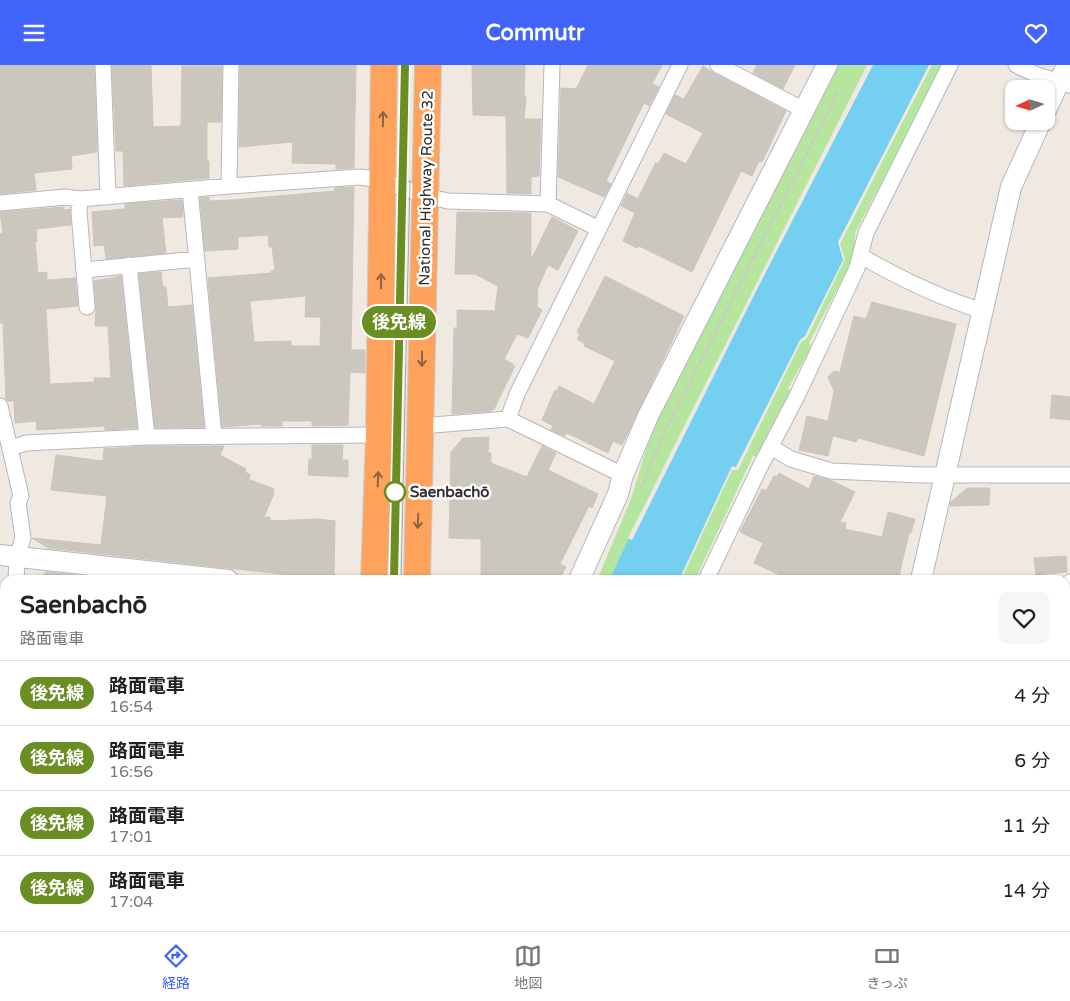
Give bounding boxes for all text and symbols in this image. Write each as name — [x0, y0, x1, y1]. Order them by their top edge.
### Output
icon: menu — [20, 19, 48, 47]
icon: heart — [1022, 19, 1050, 47]
text: Commutr — [486, 20, 584, 46]
north arrow — [1005, 80, 1055, 130]
map controls — [1005, 80, 1055, 130]
street label: National Highway Route 32 — [415, 90, 437, 286]
one-way arrow — [378, 111, 388, 128]
one-way arrow — [376, 274, 386, 290]
line badge: 後免線 — [370, 306, 428, 338]
text: 後免線 — [372, 311, 426, 333]
one-way arrow — [418, 350, 427, 366]
one-way arrow — [373, 471, 383, 488]
marker: Saenbachō — [384, 481, 406, 503]
place label: Saenbachō — [410, 483, 489, 501]
one-way arrow — [414, 513, 423, 529]
text: Saenbachō — [20, 591, 147, 620]
button: heart — [998, 592, 1050, 644]
text: 路面電車 — [20, 629, 84, 649]
text: 路面電車 — [109, 675, 185, 697]
text: 後免線 — [30, 682, 84, 704]
text: 4 分 — [1014, 685, 1050, 707]
text: 16:54 — [109, 697, 153, 717]
text: 路面電車 — [109, 740, 185, 762]
text: 後免線 — [30, 747, 84, 769]
text: 6 分 — [1014, 750, 1050, 772]
text: 16:56 — [109, 762, 153, 782]
text: 路面電車 — [109, 805, 185, 827]
text: 後免線 — [30, 812, 84, 834]
text: 11 分 — [1002, 815, 1050, 837]
text: 17:01 — [109, 827, 153, 847]
text: 路面電車 — [109, 870, 185, 892]
text: 後免線 — [30, 877, 84, 899]
text: 14 分 — [1002, 880, 1050, 902]
text: 17:04 — [109, 892, 153, 912]
tab: 経路 — [162, 942, 190, 992]
tab: 地図 — [514, 942, 542, 992]
tab: きっぷ — [866, 942, 908, 992]

